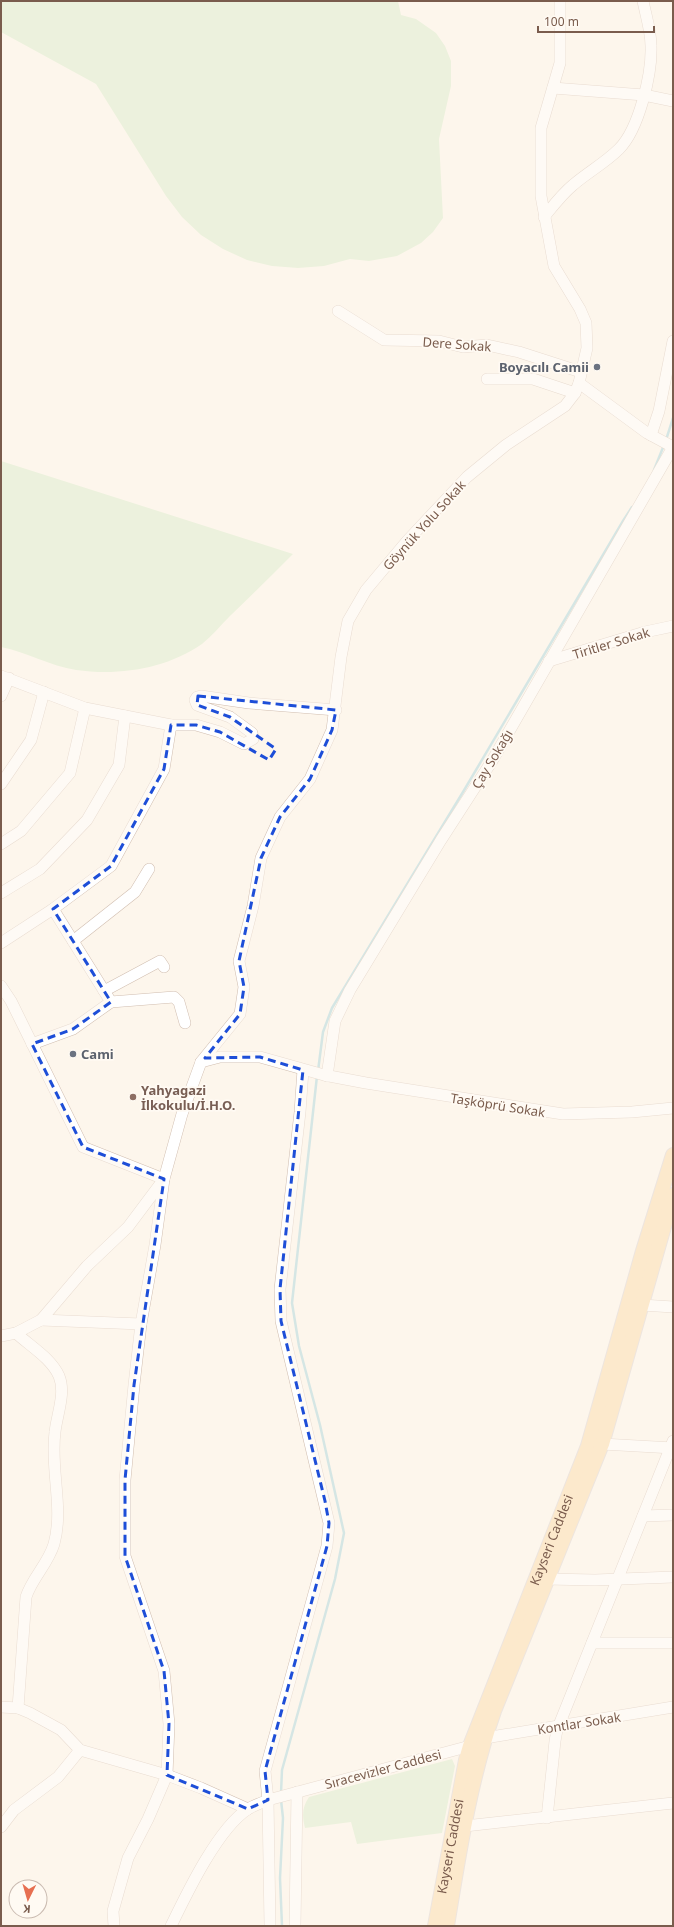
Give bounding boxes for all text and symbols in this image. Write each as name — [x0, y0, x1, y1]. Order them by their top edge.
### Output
scale bar — [538, 8, 654, 34]
text: 100 m — [544, 13, 579, 30]
street label: Dere Sokak — [422, 333, 492, 355]
place label: Boyacılı Camii — [499, 358, 589, 376]
marker: Boyacılı Camii — [592, 362, 602, 372]
street label: Göynük Yolu Sokak — [379, 476, 469, 574]
street label: Tiritler Sokak — [570, 623, 652, 663]
street label: Çay Sokağı — [467, 726, 517, 792]
place label: Cami — [81, 1045, 114, 1063]
marker: Cami — [68, 1049, 78, 1059]
place label: Yahyagazi İlkokulu/İ.H.O. — [141, 1081, 235, 1114]
street label: Taşköprü Sokak — [449, 1089, 547, 1121]
marker: Yahyagazi İlkokulu/İ.H.O. — [128, 1092, 138, 1102]
street label: Kayseri Caddesi — [525, 1492, 577, 1588]
street label: Kontlar Sokak — [536, 1708, 622, 1738]
street label: Sıracevizler Caddesi — [323, 1745, 443, 1793]
street label: Kayseri Caddesi — [432, 1797, 468, 1895]
north arrow — [8, 1879, 48, 1919]
text: K — [22, 1902, 31, 1917]

